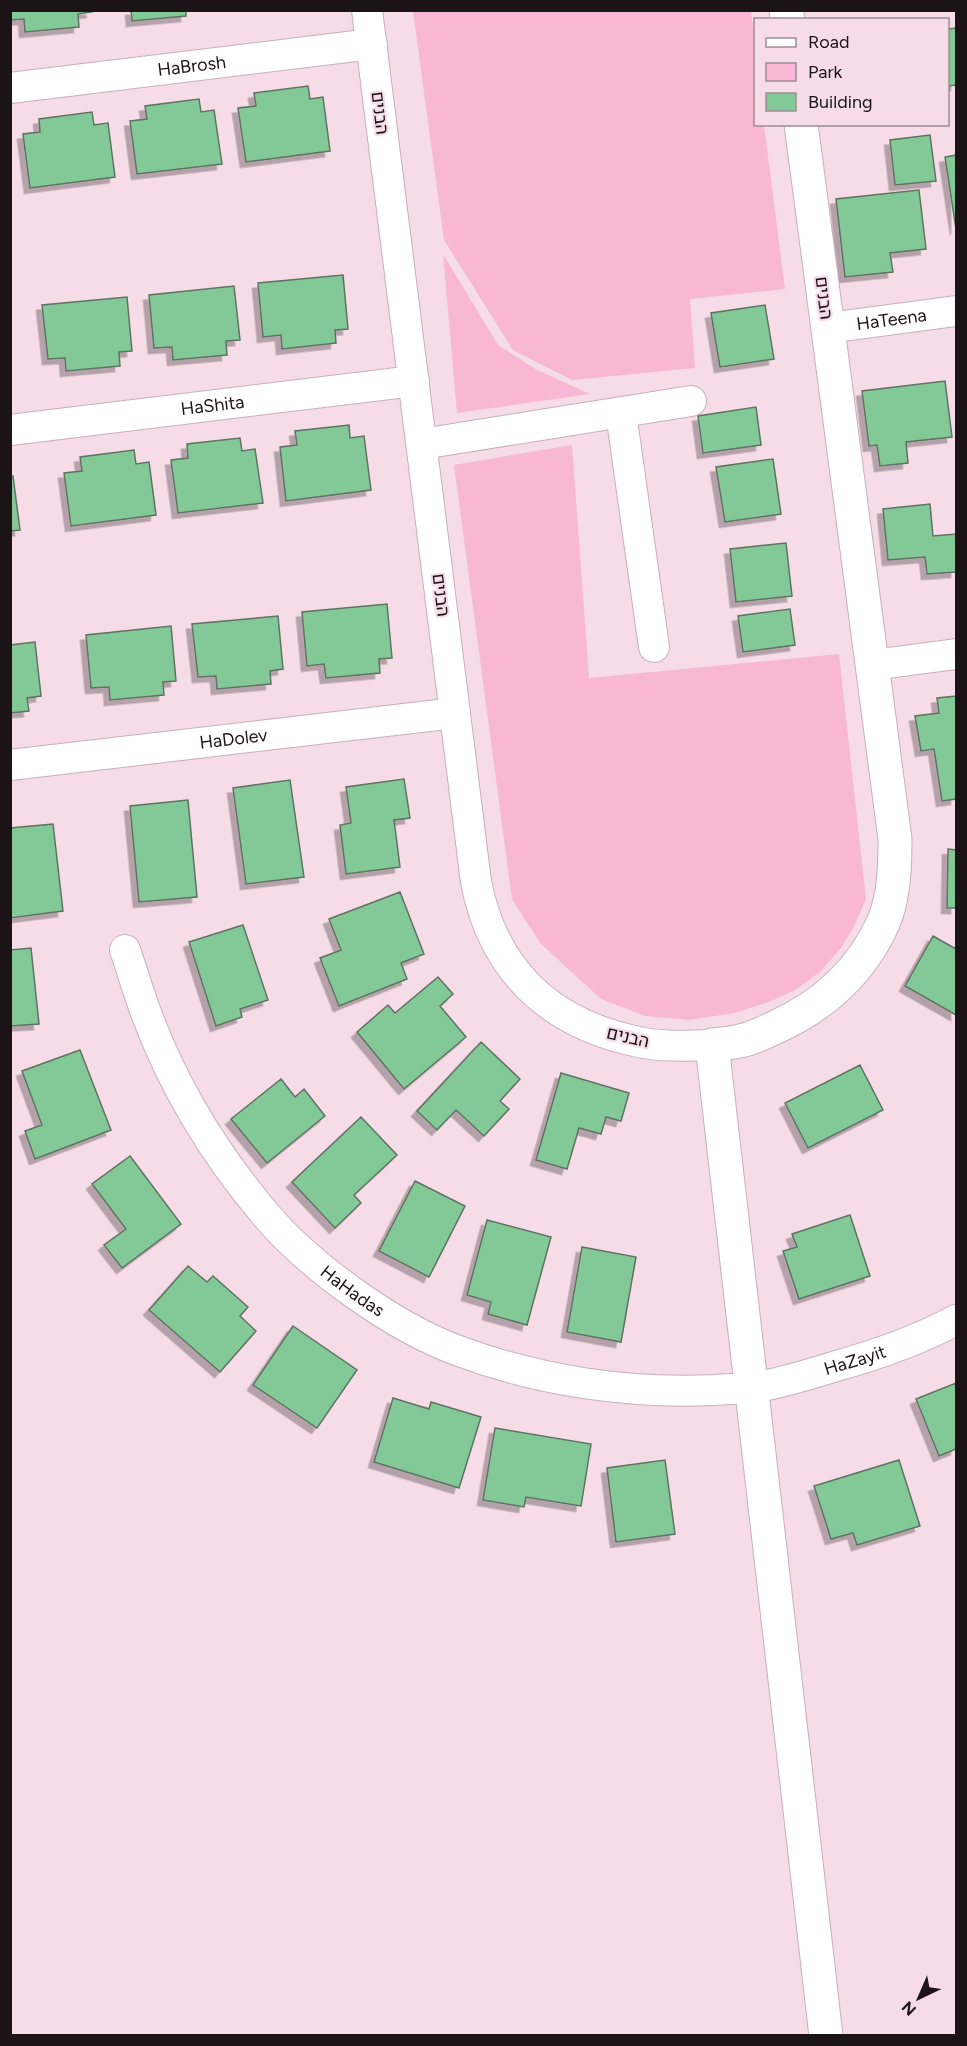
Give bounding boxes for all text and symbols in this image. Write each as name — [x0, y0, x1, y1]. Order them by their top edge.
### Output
legend — [754, 18, 949, 126]
text: Road — [808, 31, 849, 53]
street label: HaBrosh — [156, 51, 227, 81]
text: Park — [808, 61, 843, 83]
street label: הבנים — [366, 90, 394, 136]
text: Building — [808, 91, 873, 113]
street label: הבנים — [810, 275, 838, 321]
street label: HaTeena — [855, 304, 928, 335]
street label: HaShita — [179, 391, 246, 420]
street label: הבנים — [427, 572, 455, 618]
street label: HaDolev — [198, 724, 269, 754]
street label: הבנים — [604, 1021, 652, 1053]
street label: HaHadas — [316, 1261, 388, 1322]
street label: HaZayit — [821, 1340, 889, 1380]
north arrow — [889, 1968, 949, 2028]
text: N — [898, 1997, 920, 2020]

